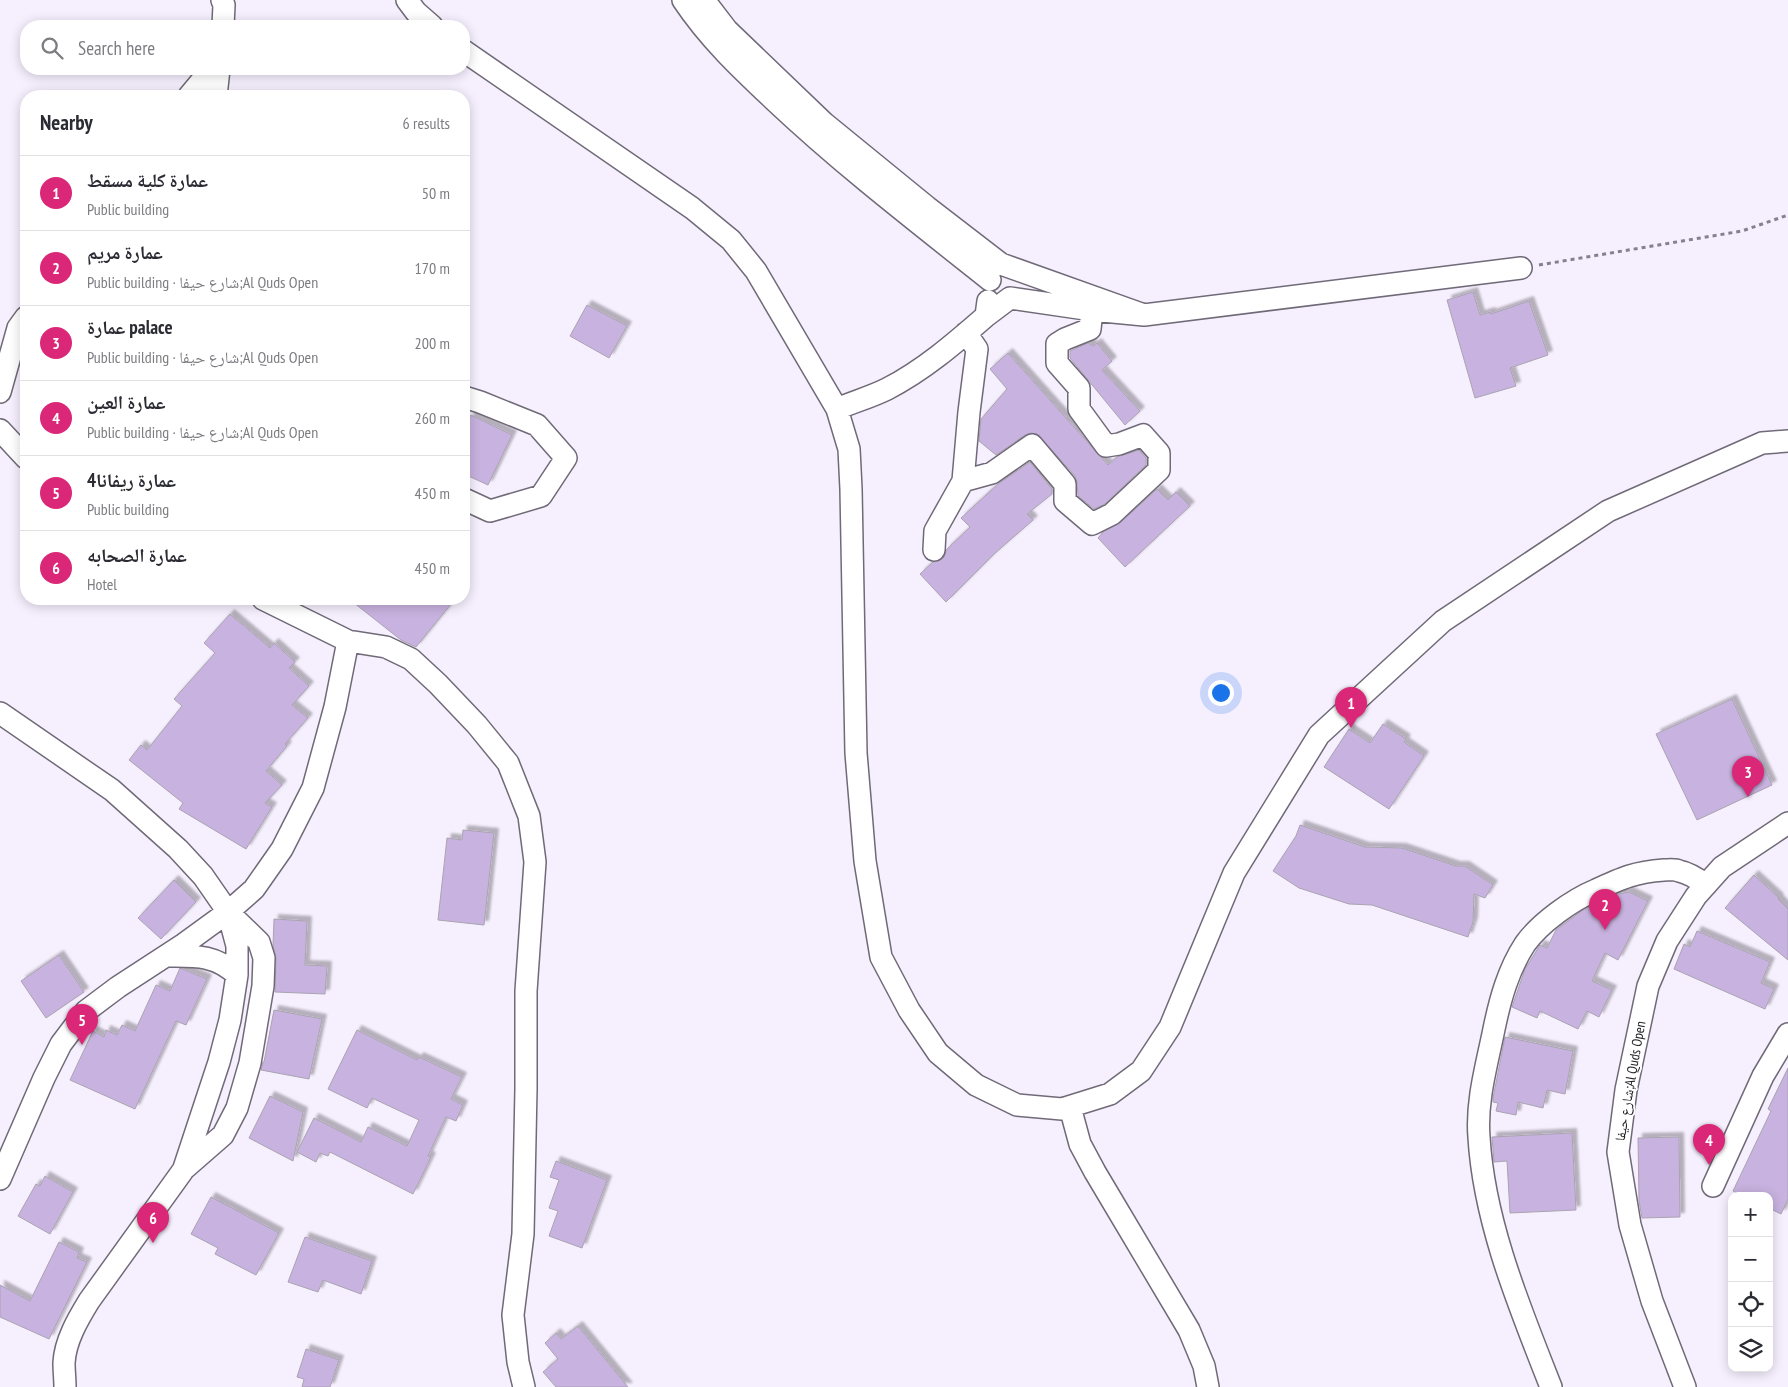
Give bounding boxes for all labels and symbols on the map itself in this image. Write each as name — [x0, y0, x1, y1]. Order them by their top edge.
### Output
your location — [1208, 680, 1234, 706]
pin: 1 — [1335, 687, 1367, 728]
pin: 3 — [1732, 756, 1764, 797]
pin: 2 — [1589, 889, 1621, 930]
pin: 5 — [66, 1004, 98, 1045]
street label: شارع حيفا;Al Quds Open — [1611, 1020, 1650, 1143]
pin: 4 — [1693, 1124, 1725, 1165]
pin: 6 — [137, 1202, 169, 1243]

